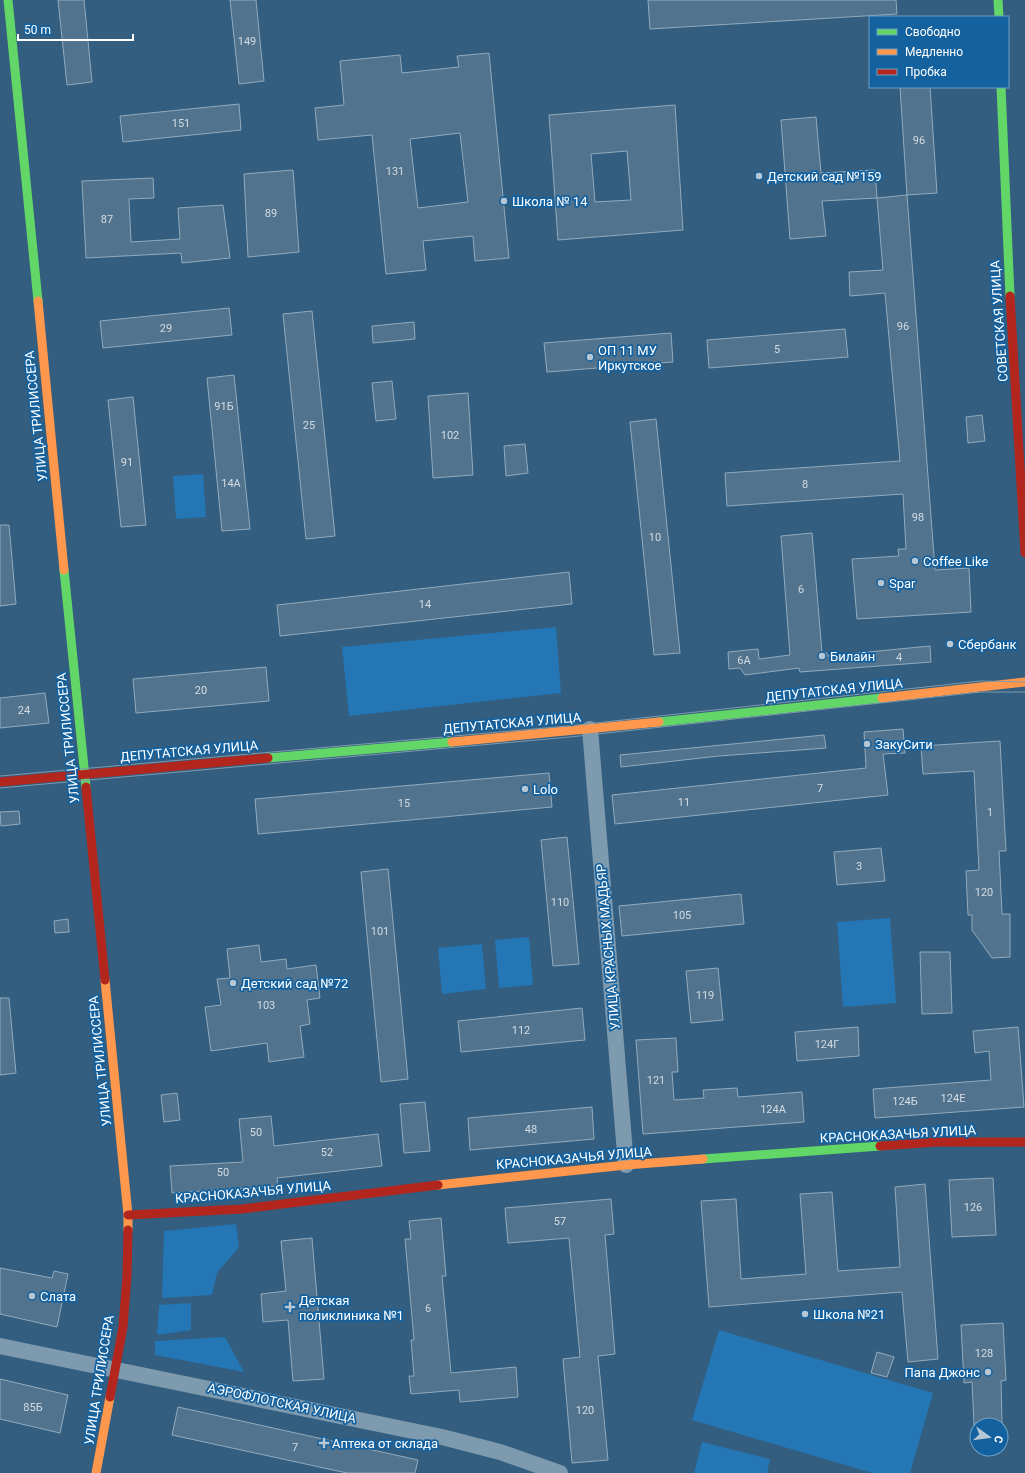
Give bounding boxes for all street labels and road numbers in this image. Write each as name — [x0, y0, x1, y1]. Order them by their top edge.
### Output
street label: СОВЕТСКАЯ УЛИЦА — [987, 259, 1011, 382]
street label: УЛИЦА ТРИЛИССЕРА — [22, 349, 50, 482]
street label: УЛИЦА ТРИЛИССЕРА — [54, 671, 82, 804]
street label: ДЕПУТАТСКАЯ УЛИЦА — [764, 675, 904, 705]
street label: ДЕПУТАТСКАЯ УЛИЦА — [442, 709, 582, 737]
street label: ДЕПУТАТСКАЯ УЛИЦА — [119, 737, 259, 765]
street label: УЛИЦА КРАСНЫХ МАДЬЯР — [593, 863, 623, 1031]
street label: УЛИЦА ТРИЛИССЕРА — [86, 994, 114, 1127]
street label: КРАСНОКАЗАЧЬЯ УЛИЦА — [819, 1122, 977, 1146]
street label: КРАСНОКАЗАЧЬЯ УЛИЦА — [495, 1144, 653, 1172]
street label: КРАСНОКАЗАЧЬЯ УЛИЦА — [174, 1178, 332, 1206]
street label: УЛИЦА ТРИЛИССЕРА — [81, 1313, 117, 1446]
street label: АЭРОФЛОТСКАЯ УЛИЦА — [206, 1380, 358, 1426]

